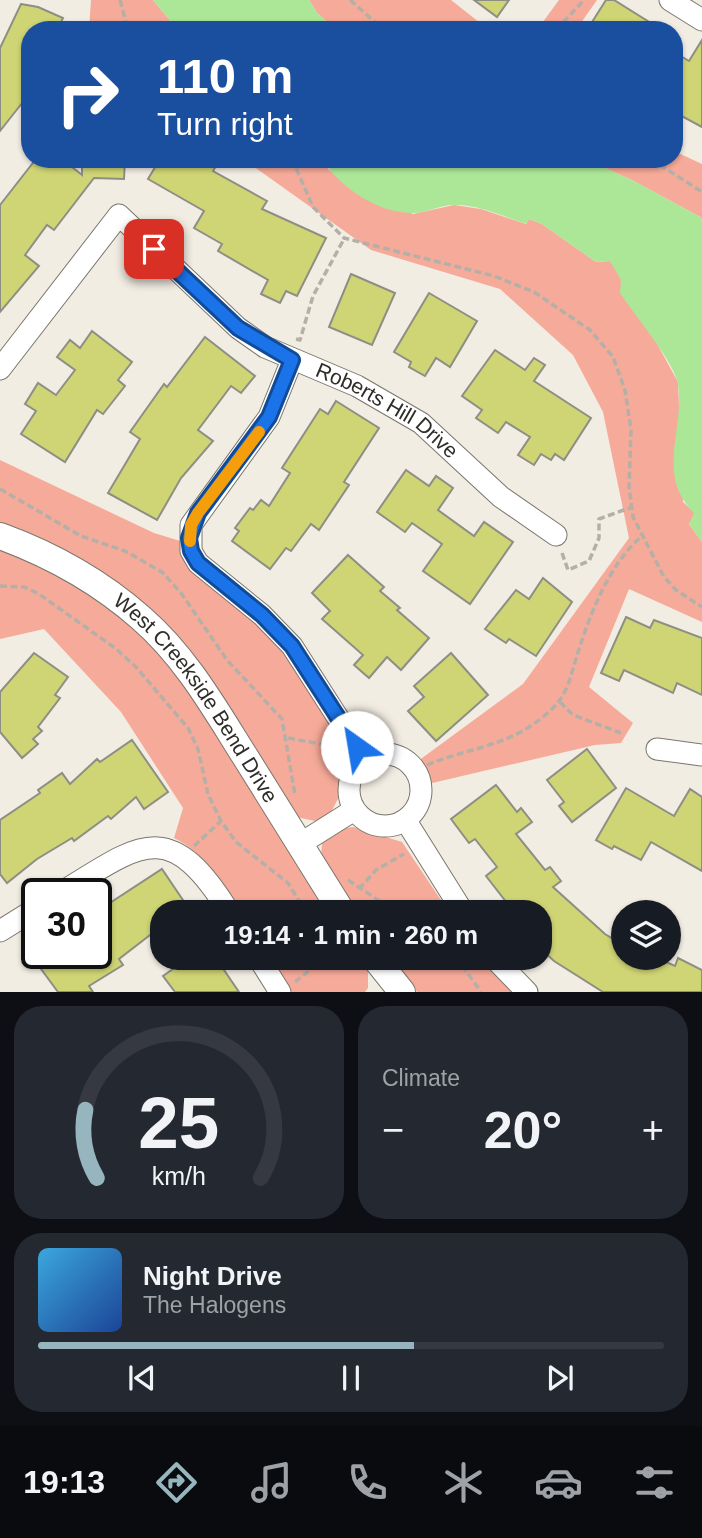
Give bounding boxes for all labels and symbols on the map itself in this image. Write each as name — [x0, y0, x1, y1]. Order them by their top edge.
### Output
pin — [124, 219, 184, 279]
street label: Roberts Hill Drive — [313, 358, 463, 462]
street label: West Creekside Bend Drive — [109, 588, 283, 807]
position arrow — [320, 710, 394, 784]
speed limit sign: 30 — [21, 878, 112, 969]

